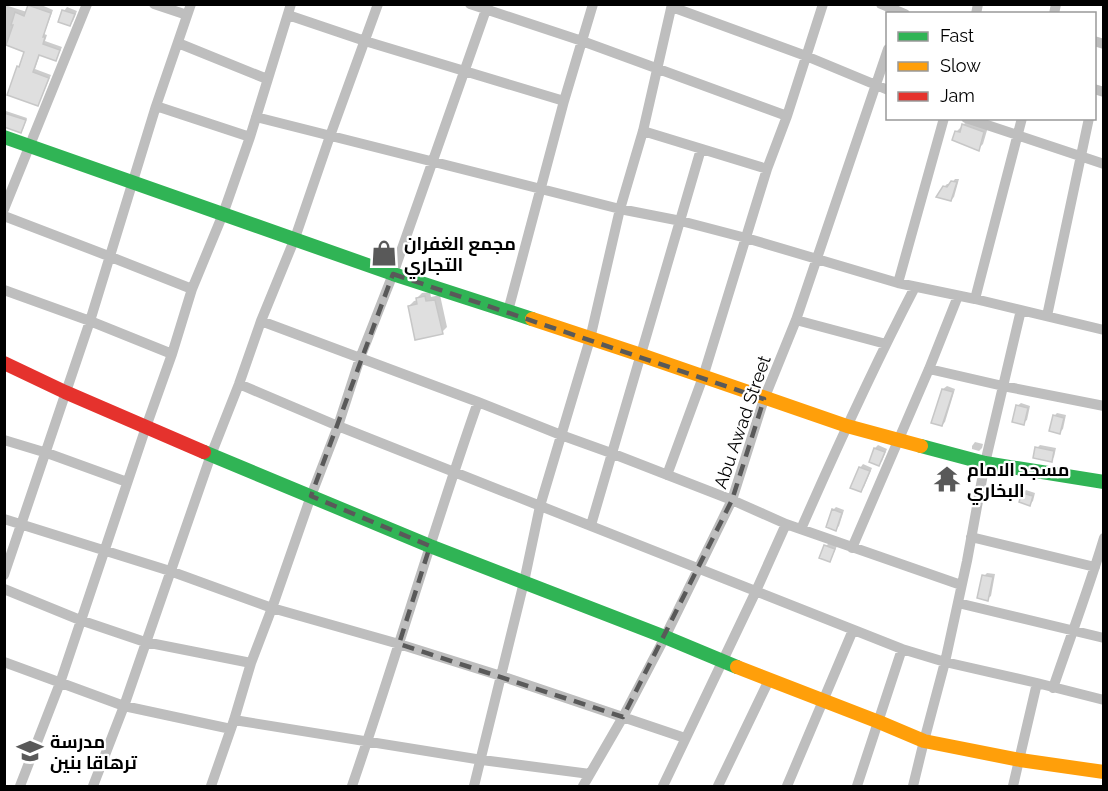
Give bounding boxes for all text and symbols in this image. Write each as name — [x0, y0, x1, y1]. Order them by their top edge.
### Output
legend — [886, 12, 1096, 120]
text: Fast — [940, 25, 974, 46]
text: Slow — [940, 55, 981, 76]
text: Jam — [940, 85, 975, 106]
place label: مجمع الغفران التجاري — [404, 233, 516, 279]
shop icon: مجمع الغفران التجاري — [369, 238, 399, 268]
street label: Abu Awad Street — [709, 353, 775, 491]
place label: مسجد الامام البخاري — [967, 459, 1069, 505]
temple icon: مسجد الامام البخاري — [932, 464, 962, 494]
place label: مدرسة ترهاقا بنين — [50, 731, 137, 774]
school or university icon: مدرسة ترهاقا بنين — [15, 736, 45, 766]

